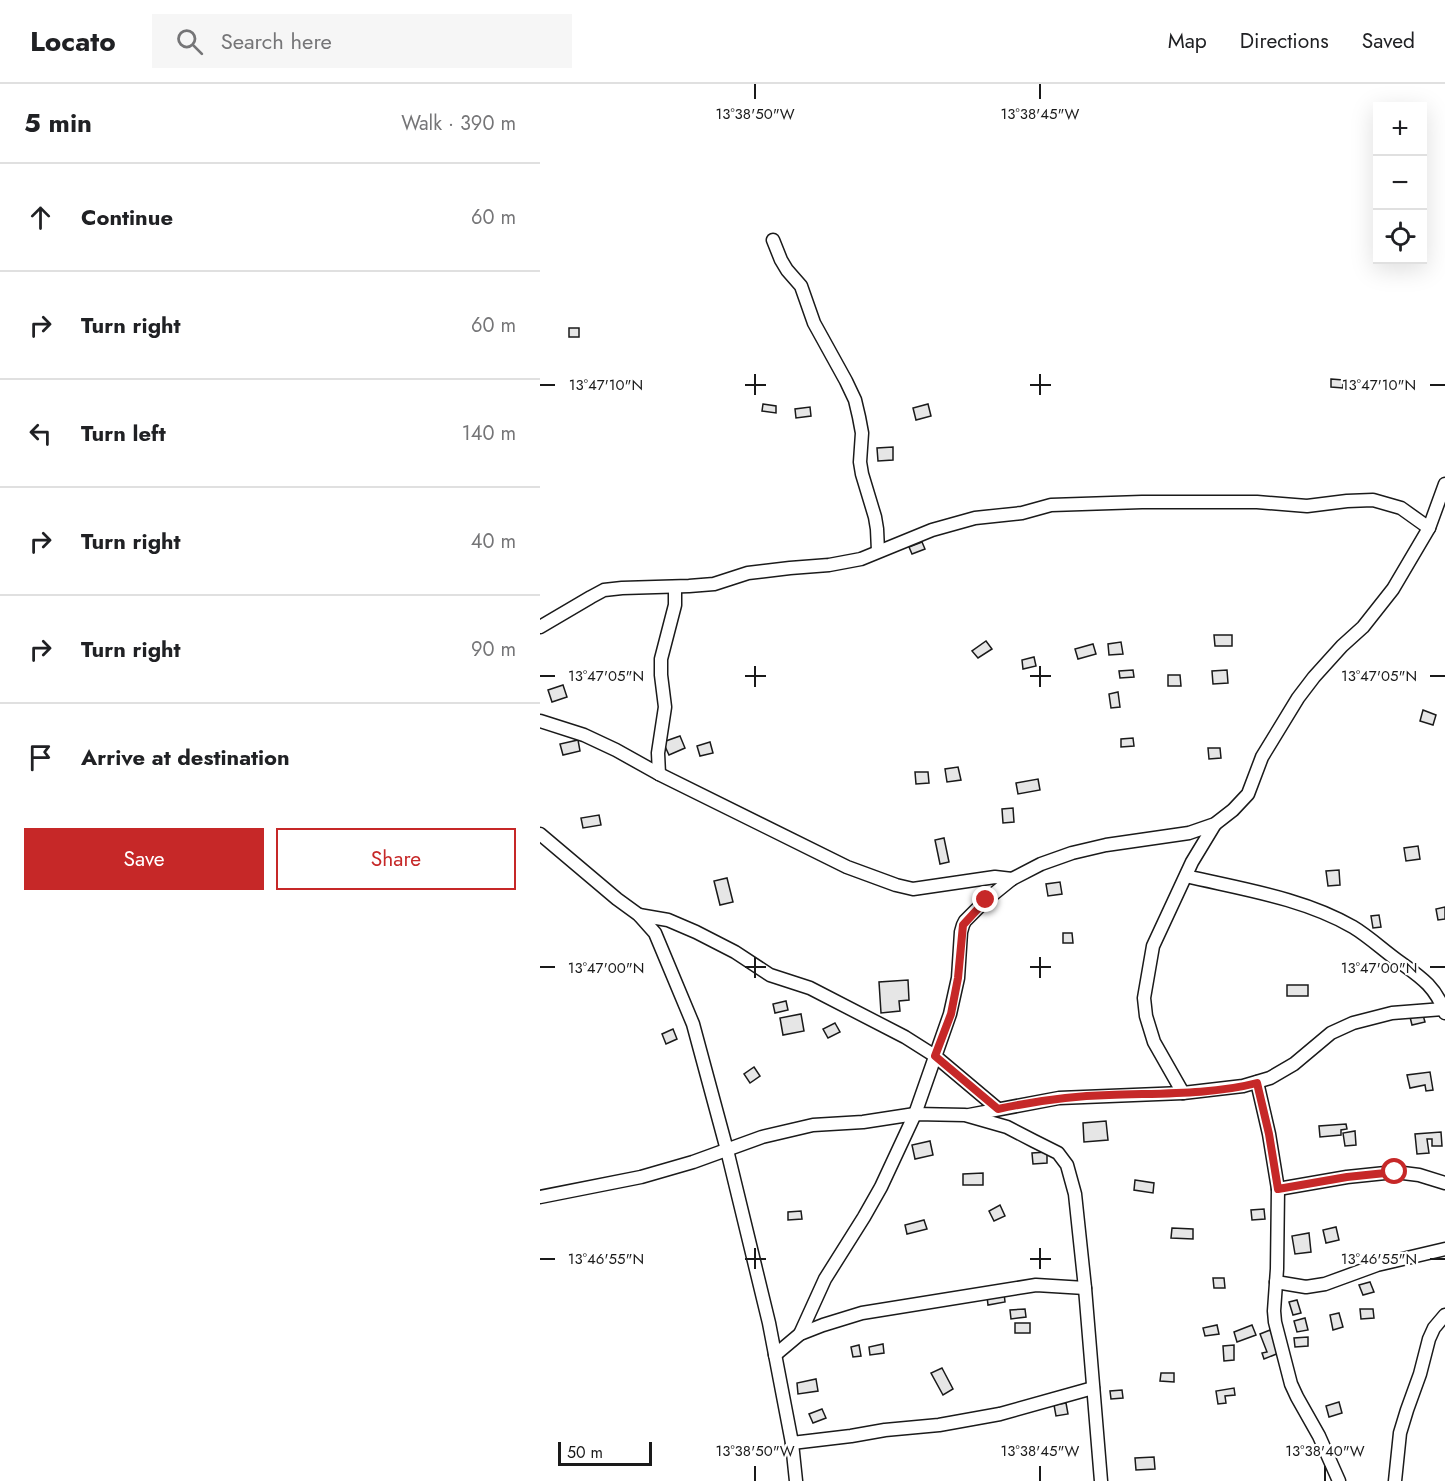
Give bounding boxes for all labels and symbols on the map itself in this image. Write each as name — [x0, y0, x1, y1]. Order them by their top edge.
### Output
text: 13°38'50"W — [715, 103, 795, 125]
text: 13°38'45"W — [1001, 103, 1080, 125]
text: 13°47'10"N — [569, 374, 643, 396]
text: 13°47'10"N — [1342, 374, 1416, 396]
text: 13°47'05"N — [568, 665, 644, 687]
text: 13°47'05"N — [1341, 665, 1417, 687]
route end — [972, 886, 998, 912]
text: 13°47'00"N — [568, 957, 644, 979]
text: 13°47'00"N — [1341, 957, 1417, 979]
route start — [1381, 1158, 1407, 1184]
text: 13°46'55"N — [568, 1248, 644, 1270]
text: 13°46'55"N — [1341, 1248, 1417, 1270]
scale bar — [558, 1439, 652, 1466]
text: 13°38'50"W — [715, 1440, 795, 1462]
text: 13°38'45"W — [1001, 1440, 1080, 1462]
text: 13°38'40"W — [1285, 1440, 1365, 1462]

